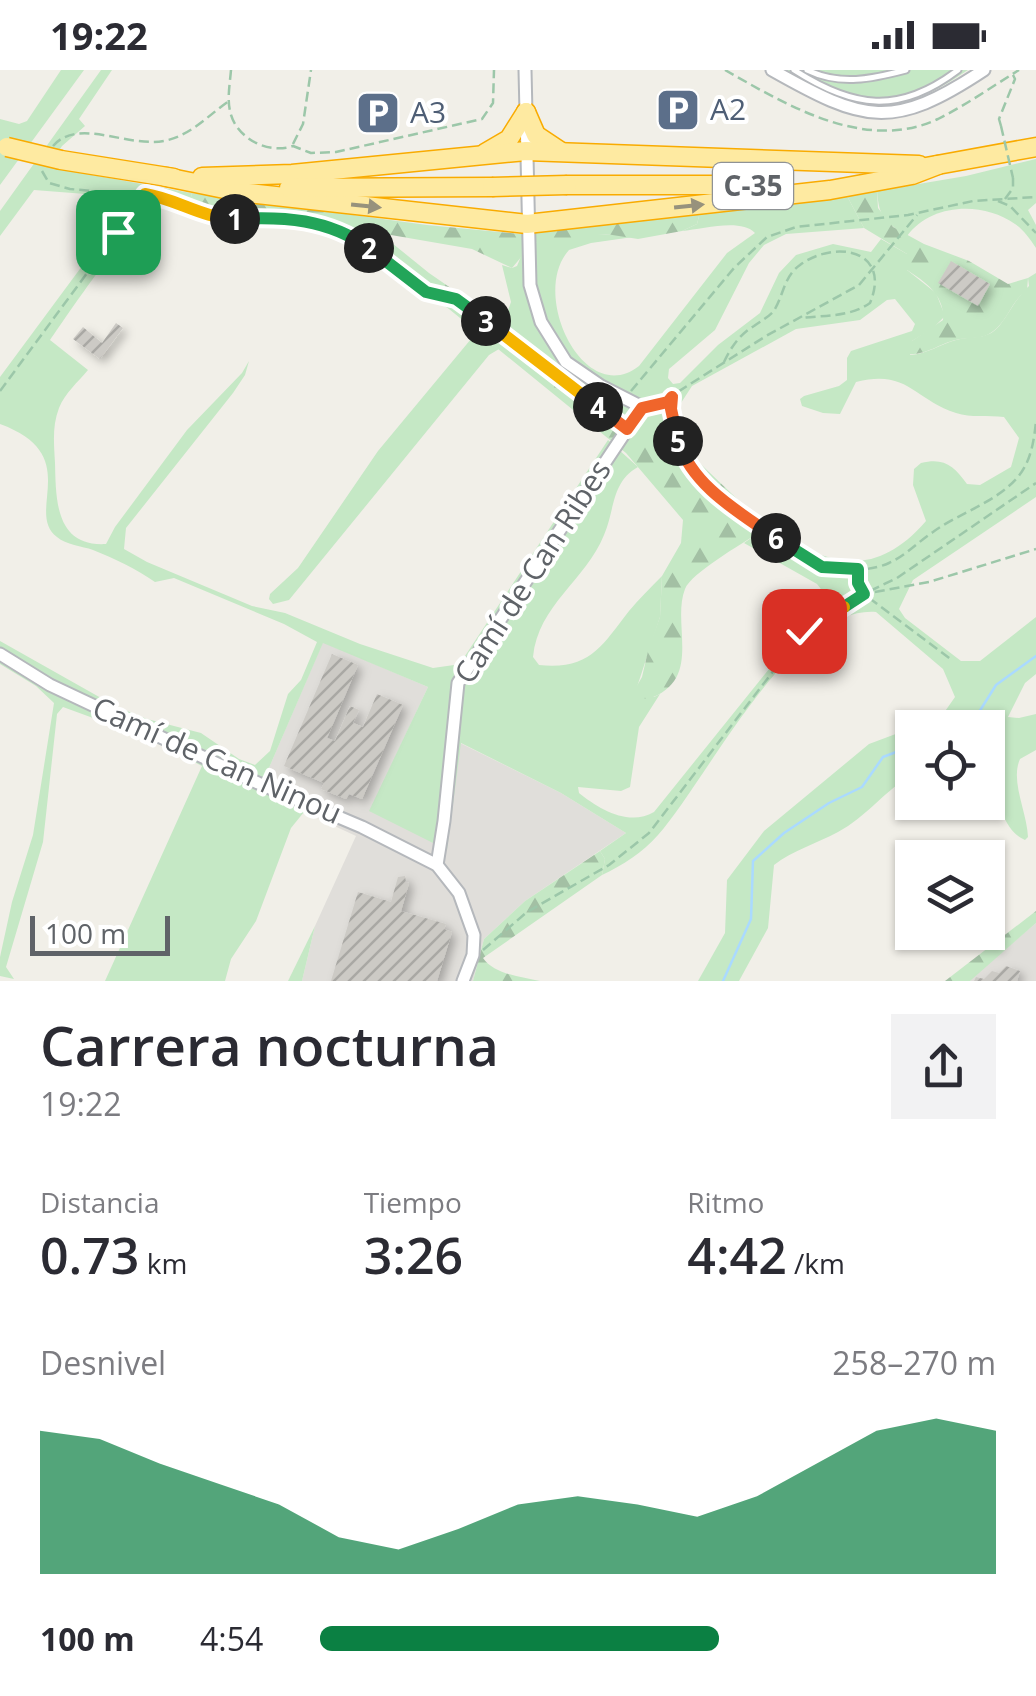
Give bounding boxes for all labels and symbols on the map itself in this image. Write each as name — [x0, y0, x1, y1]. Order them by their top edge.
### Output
parking icon: A2 — [655, 87, 701, 133]
place label: A2 — [710, 88, 746, 129]
parking icon: A3 — [355, 90, 401, 136]
place label: A3 — [410, 91, 446, 132]
road number: C-35 — [713, 163, 793, 209]
pin — [76, 190, 161, 275]
pin: 1 — [210, 194, 260, 244]
one-way arrow — [351, 198, 383, 214]
one-way arrow — [674, 198, 706, 214]
pin: 2 — [344, 223, 394, 273]
pin: 3 — [461, 296, 511, 346]
pin: 4 — [573, 382, 623, 432]
pin: 5 — [653, 416, 703, 466]
street label: Camí de Can Ribes — [444, 451, 619, 691]
pin: 6 — [751, 513, 801, 563]
pin — [762, 589, 847, 674]
street label: Camí de Can Ninou — [87, 686, 349, 833]
scale bar — [30, 911, 170, 956]

